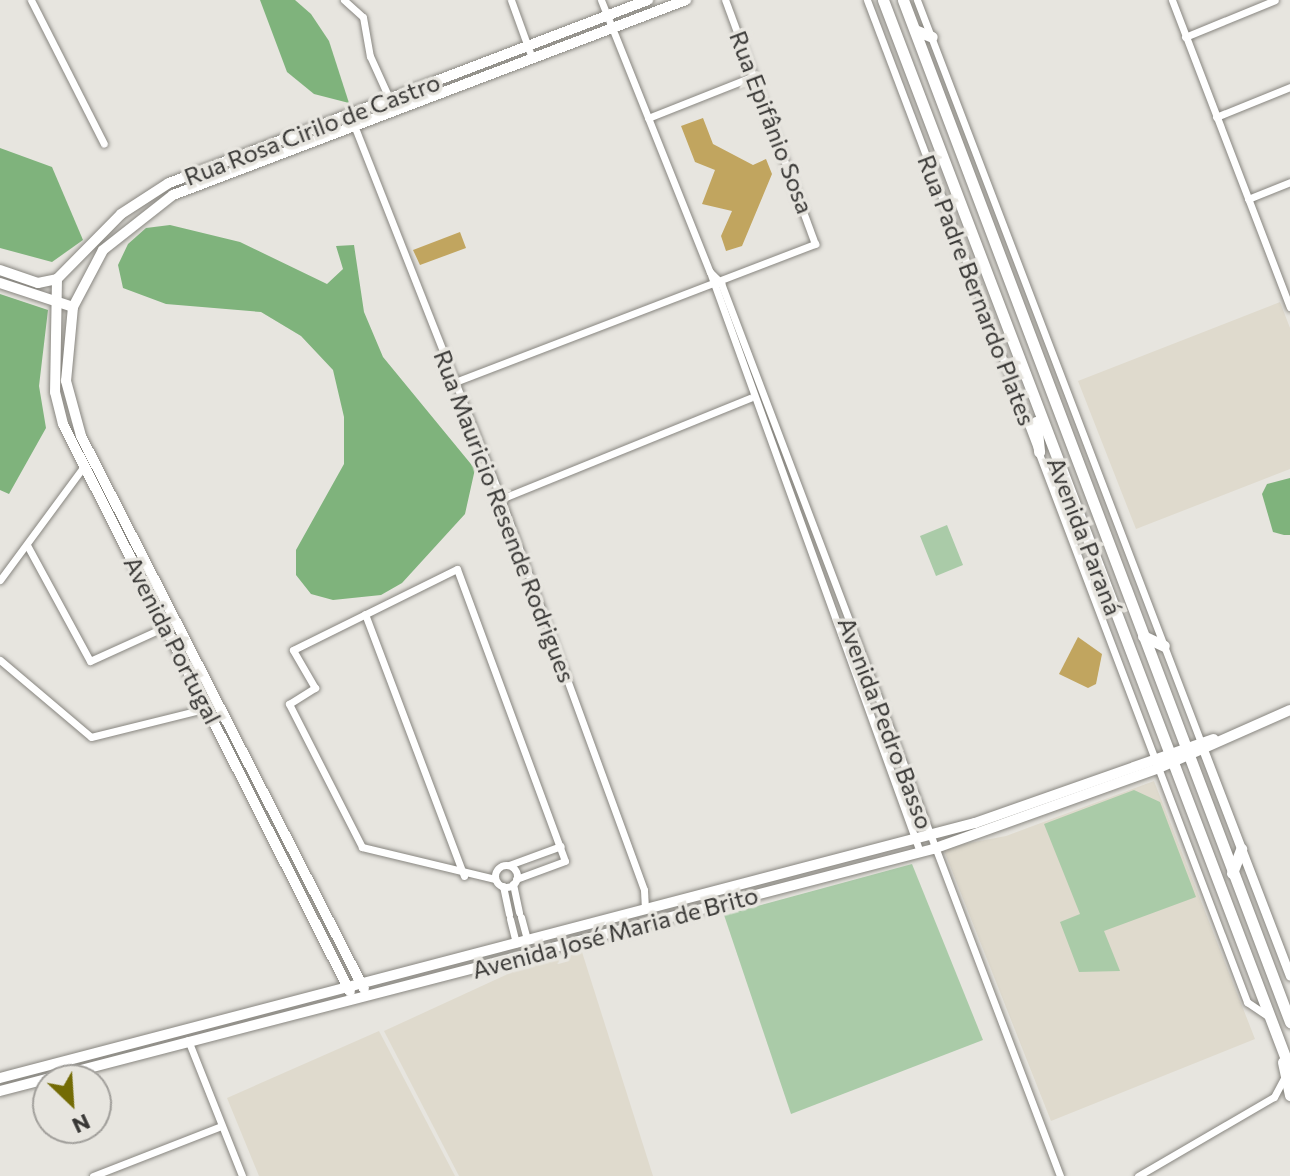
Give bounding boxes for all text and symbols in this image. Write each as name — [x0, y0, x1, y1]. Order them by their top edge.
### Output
street label: Rua Epifânio Sosa — [724, 27, 820, 217]
street label: Rua Rosa Cirilo de Castro — [180, 67, 444, 191]
street label: Rua Padre Bernardo Plates — [912, 151, 1042, 429]
street label: Rua Mauricio Resende Rodrigues — [428, 346, 582, 686]
street label: Avenida Paraná — [1042, 453, 1128, 619]
street label: Avenida Portugal — [118, 551, 228, 729]
street label: Avenida Pedro Basso — [832, 613, 940, 833]
street label: Avenida José Maria de Brito — [469, 880, 761, 984]
north arrow — [32, 1064, 112, 1144]
text: N — [68, 1109, 95, 1140]

